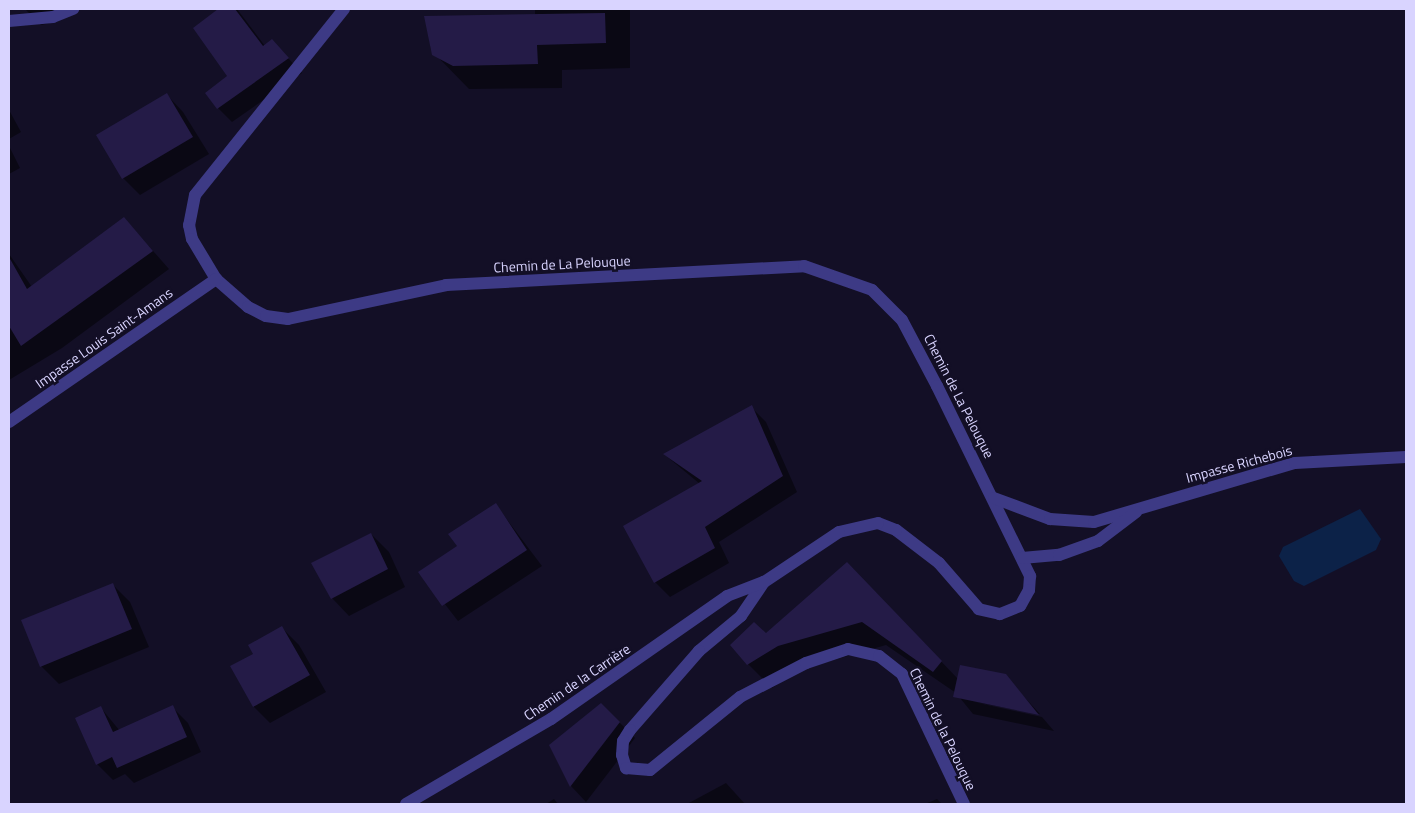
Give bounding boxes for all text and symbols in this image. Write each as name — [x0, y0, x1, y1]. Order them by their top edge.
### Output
street label: Chemin de La Pelouque — [493, 252, 631, 276]
street label: Impasse Louis Saint-Amans — [32, 284, 176, 392]
street label: Chemin de La Pelouque — [920, 331, 998, 461]
street label: Impasse Richebois — [1184, 442, 1294, 486]
street label: Chemin de la Carrière — [521, 640, 633, 724]
street label: Chemin de la Pelouque — [906, 665, 980, 793]

